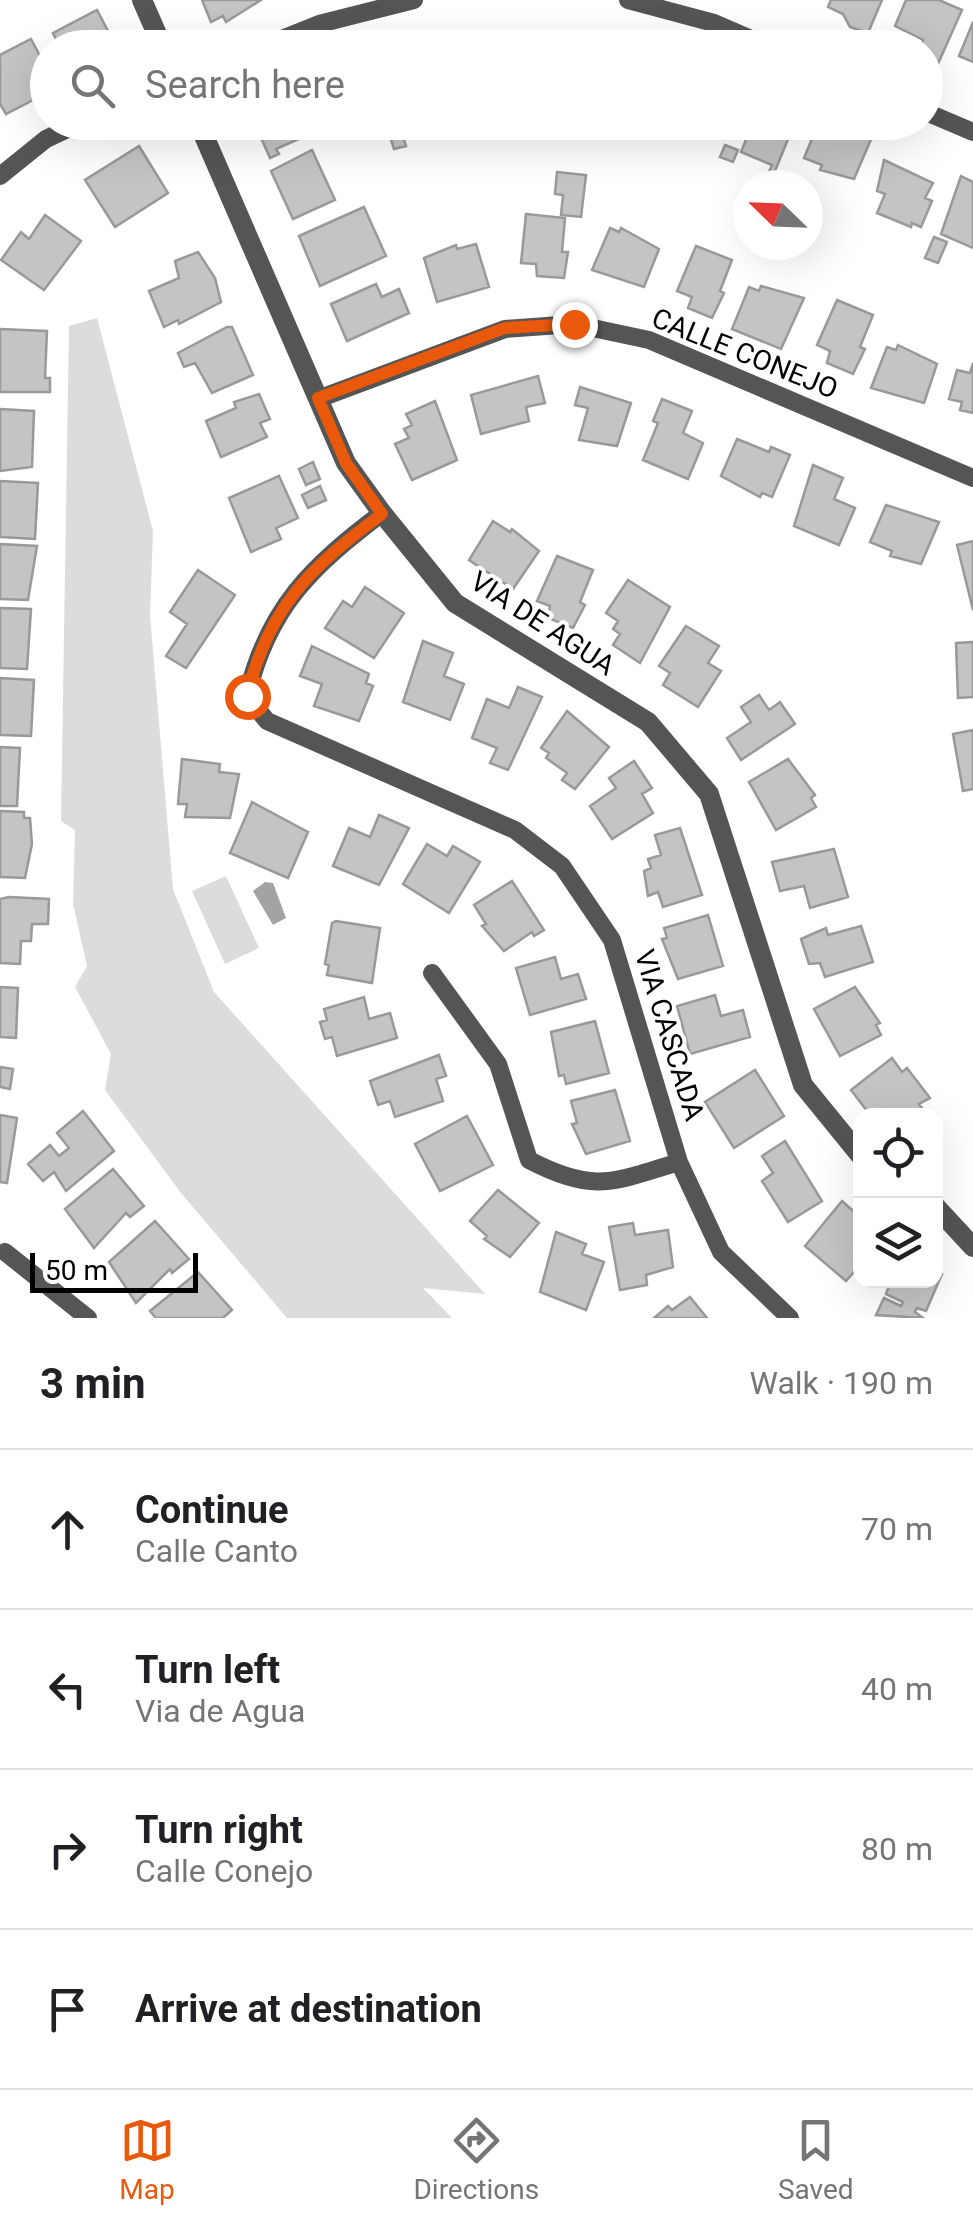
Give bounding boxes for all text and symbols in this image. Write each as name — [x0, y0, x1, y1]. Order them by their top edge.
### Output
search box — [30, 30, 943, 140]
icon: search — [65, 58, 120, 113]
text: Search here — [145, 63, 345, 107]
north arrow — [733, 170, 823, 260]
street label: CALLE CONEJO — [647, 301, 843, 406]
route end — [552, 302, 598, 348]
street label: VIA DE AGUA — [464, 565, 621, 682]
route start — [225, 674, 271, 720]
street label: VIA CASCADA — [628, 946, 711, 1125]
map controls — [853, 1108, 943, 1288]
button: locate — [853, 1108, 943, 1198]
button: layers — [853, 1198, 943, 1288]
scale bar — [30, 1248, 198, 1292]
text: 50 m — [45, 1254, 108, 1287]
text: 3 min — [40, 1359, 146, 1408]
text: Walk · 190 m — [750, 1364, 933, 1402]
text: Continue — [135, 1488, 289, 1532]
icon: ahead — [40, 1502, 95, 1557]
text: 70 m — [861, 1510, 933, 1548]
text: Calle Canto — [135, 1532, 298, 1570]
text: Turn left — [135, 1648, 280, 1692]
icon: left — [40, 1662, 95, 1717]
text: 40 m — [861, 1670, 933, 1708]
text: Via de Agua — [135, 1692, 305, 1730]
text: Turn right — [135, 1808, 303, 1852]
icon: right — [40, 1822, 95, 1877]
text: 80 m — [861, 1830, 933, 1868]
text: Calle Conejo — [135, 1852, 313, 1890]
icon: arrive — [40, 1982, 95, 2037]
text: Arrive at destination — [135, 1987, 482, 2031]
tab: Map — [119, 2113, 175, 2206]
tab: Directions — [413, 2113, 539, 2206]
tab: Saved — [778, 2113, 854, 2206]

